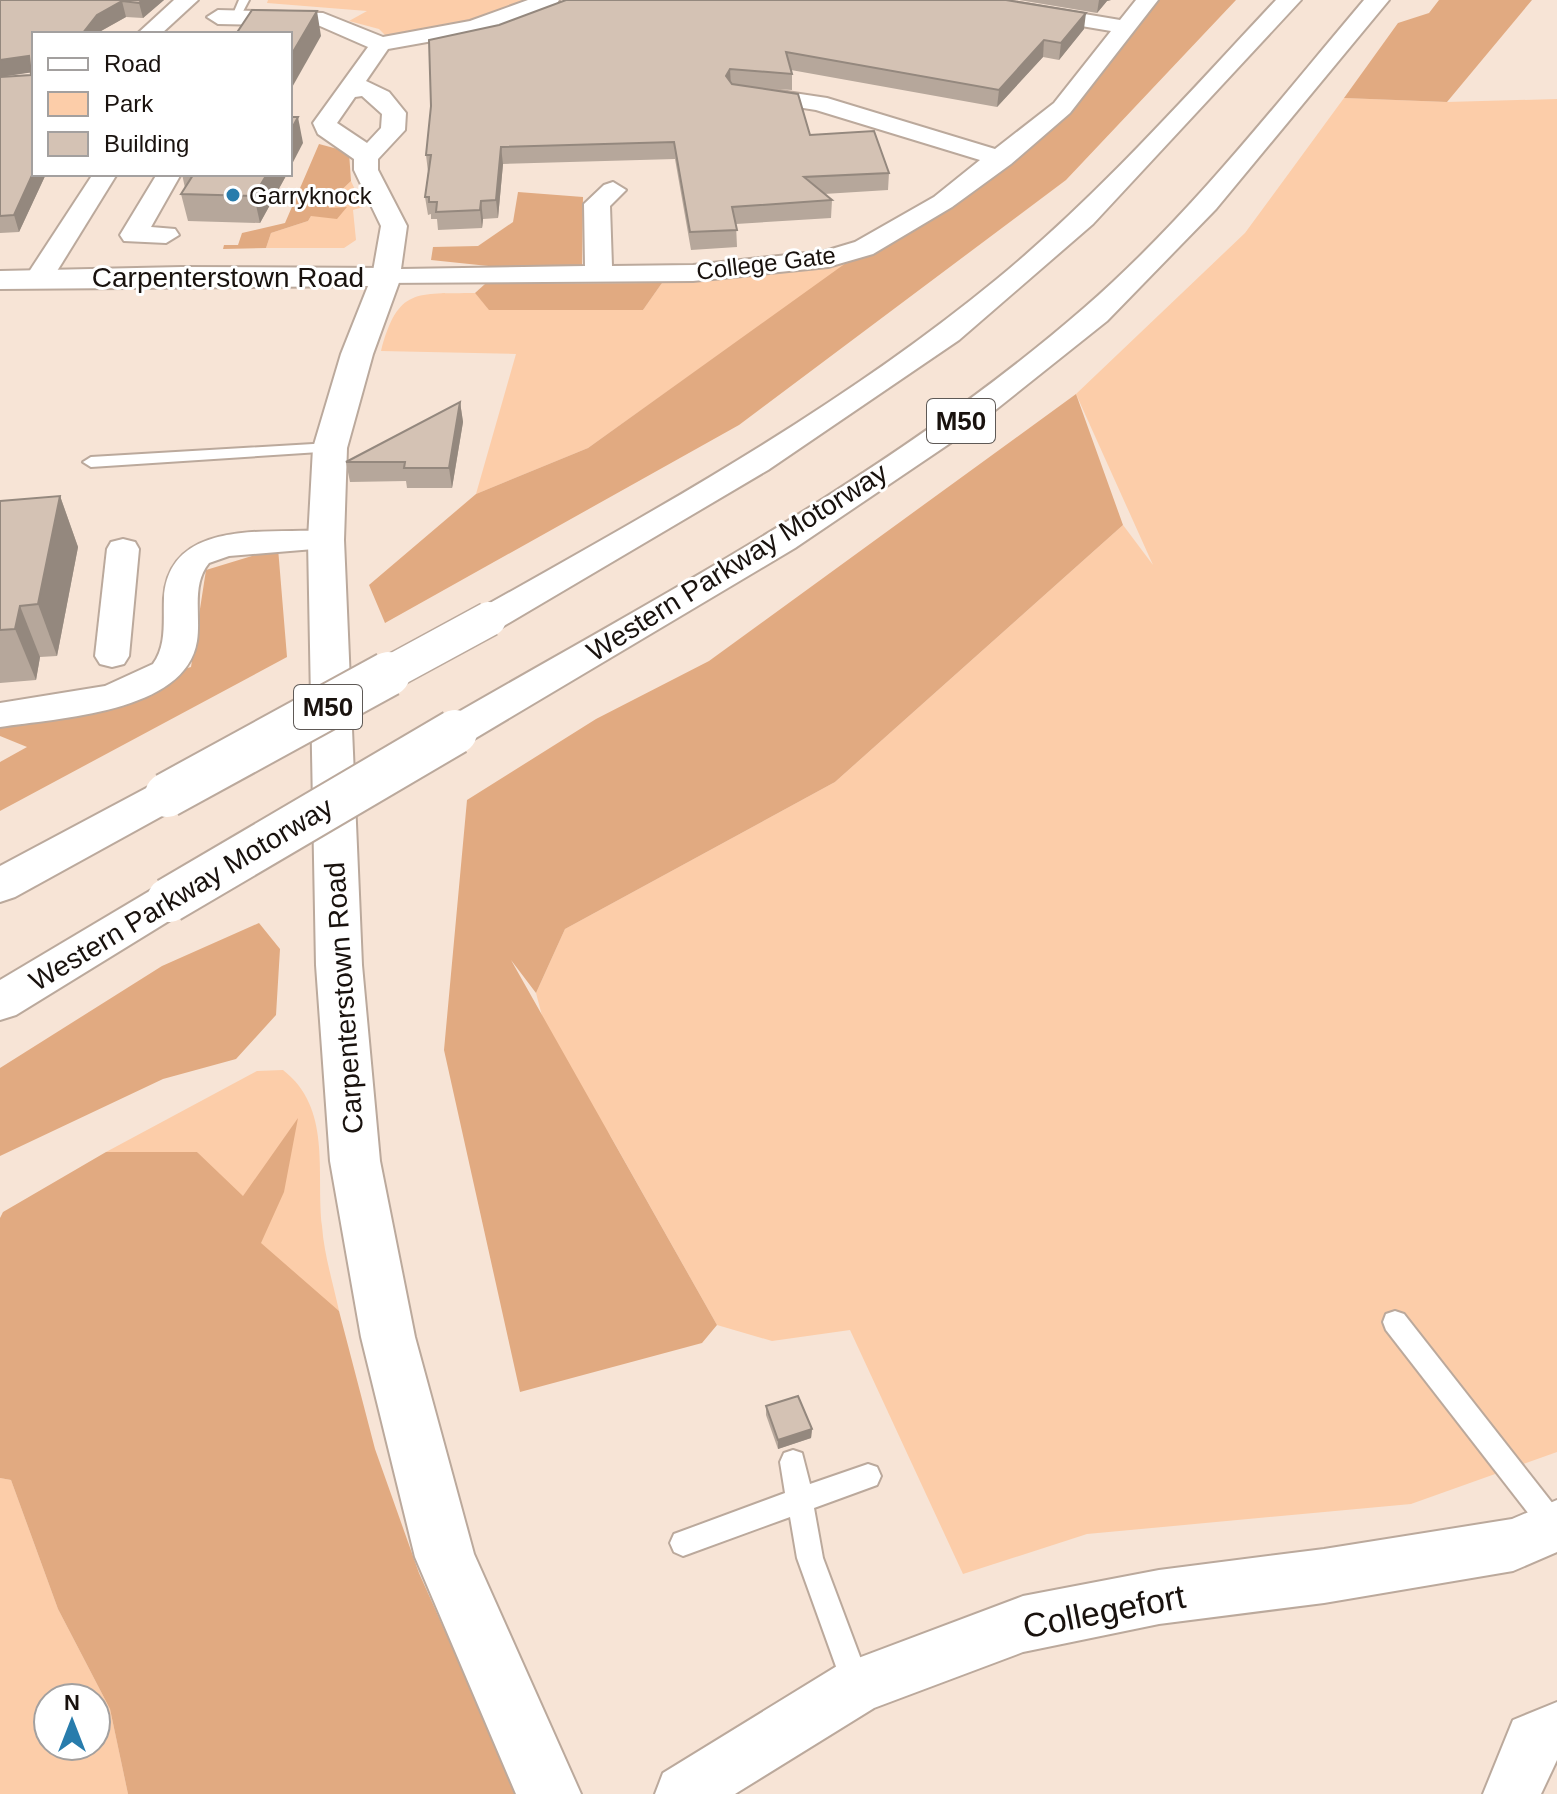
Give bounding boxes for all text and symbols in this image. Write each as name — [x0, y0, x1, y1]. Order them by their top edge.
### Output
legend — [32, 32, 292, 176]
text: Road — [104, 50, 161, 77]
text: Park — [104, 90, 154, 117]
text: Building — [104, 130, 189, 157]
place label: Garryknock — [249, 182, 373, 209]
marker: Garryknock — [224, 186, 242, 204]
street label: College Gate — [695, 241, 837, 285]
street label: Carpenterstown Road — [92, 262, 364, 293]
road number: M50 — [927, 399, 995, 443]
street label: Western Parkway Motorway — [581, 457, 893, 667]
road number: M50 — [294, 685, 362, 729]
street label: Western Parkway Motorway — [24, 791, 338, 997]
street label: Carpenterstown Road — [319, 861, 369, 1135]
street label: Collegefort — [1020, 1577, 1189, 1645]
north arrow — [32, 1682, 112, 1762]
text: N — [64, 1690, 80, 1715]

